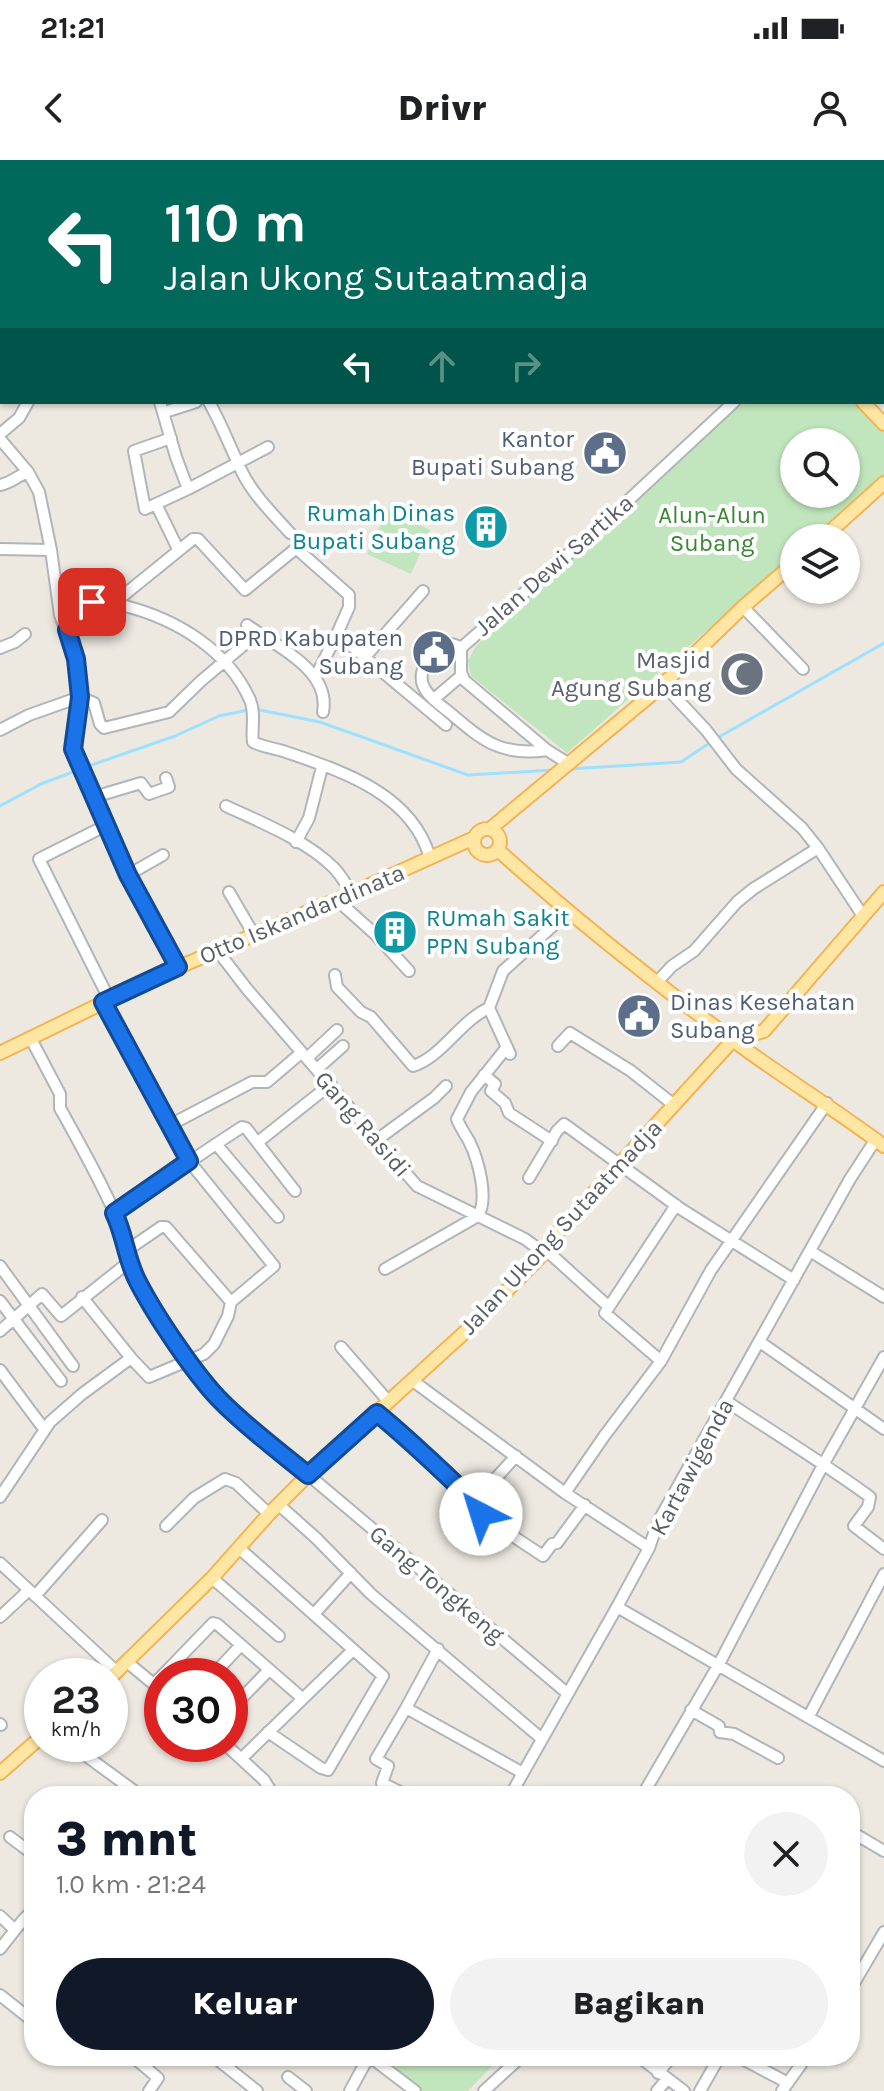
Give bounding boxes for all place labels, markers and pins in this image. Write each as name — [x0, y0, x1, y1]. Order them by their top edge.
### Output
place label: Kantor Bupati Subang — [411, 425, 574, 481]
public building icon: Kantor Bupati Subang — [581, 429, 629, 477]
place label: Rumah Dinas Bupati Subang — [292, 499, 455, 555]
building icon: Rumah Dinas Bupati Subang — [462, 503, 510, 551]
pin — [58, 568, 126, 636]
place label: DPRD Kabupaten Subang — [218, 624, 403, 680]
public building icon: DPRD Kabupaten Subang — [410, 628, 458, 676]
place label: Masjid Agung Subang — [551, 646, 711, 702]
mosque icon: Masjid Agung Subang — [718, 650, 766, 698]
place label: RUmah Sakit PPN Subang — [426, 904, 570, 960]
building icon: RUmah Sakit PPN Subang — [371, 908, 419, 956]
place label: Dinas Kesehatan Subang — [670, 988, 855, 1044]
public building icon: Dinas Kesehatan Subang — [615, 992, 663, 1040]

